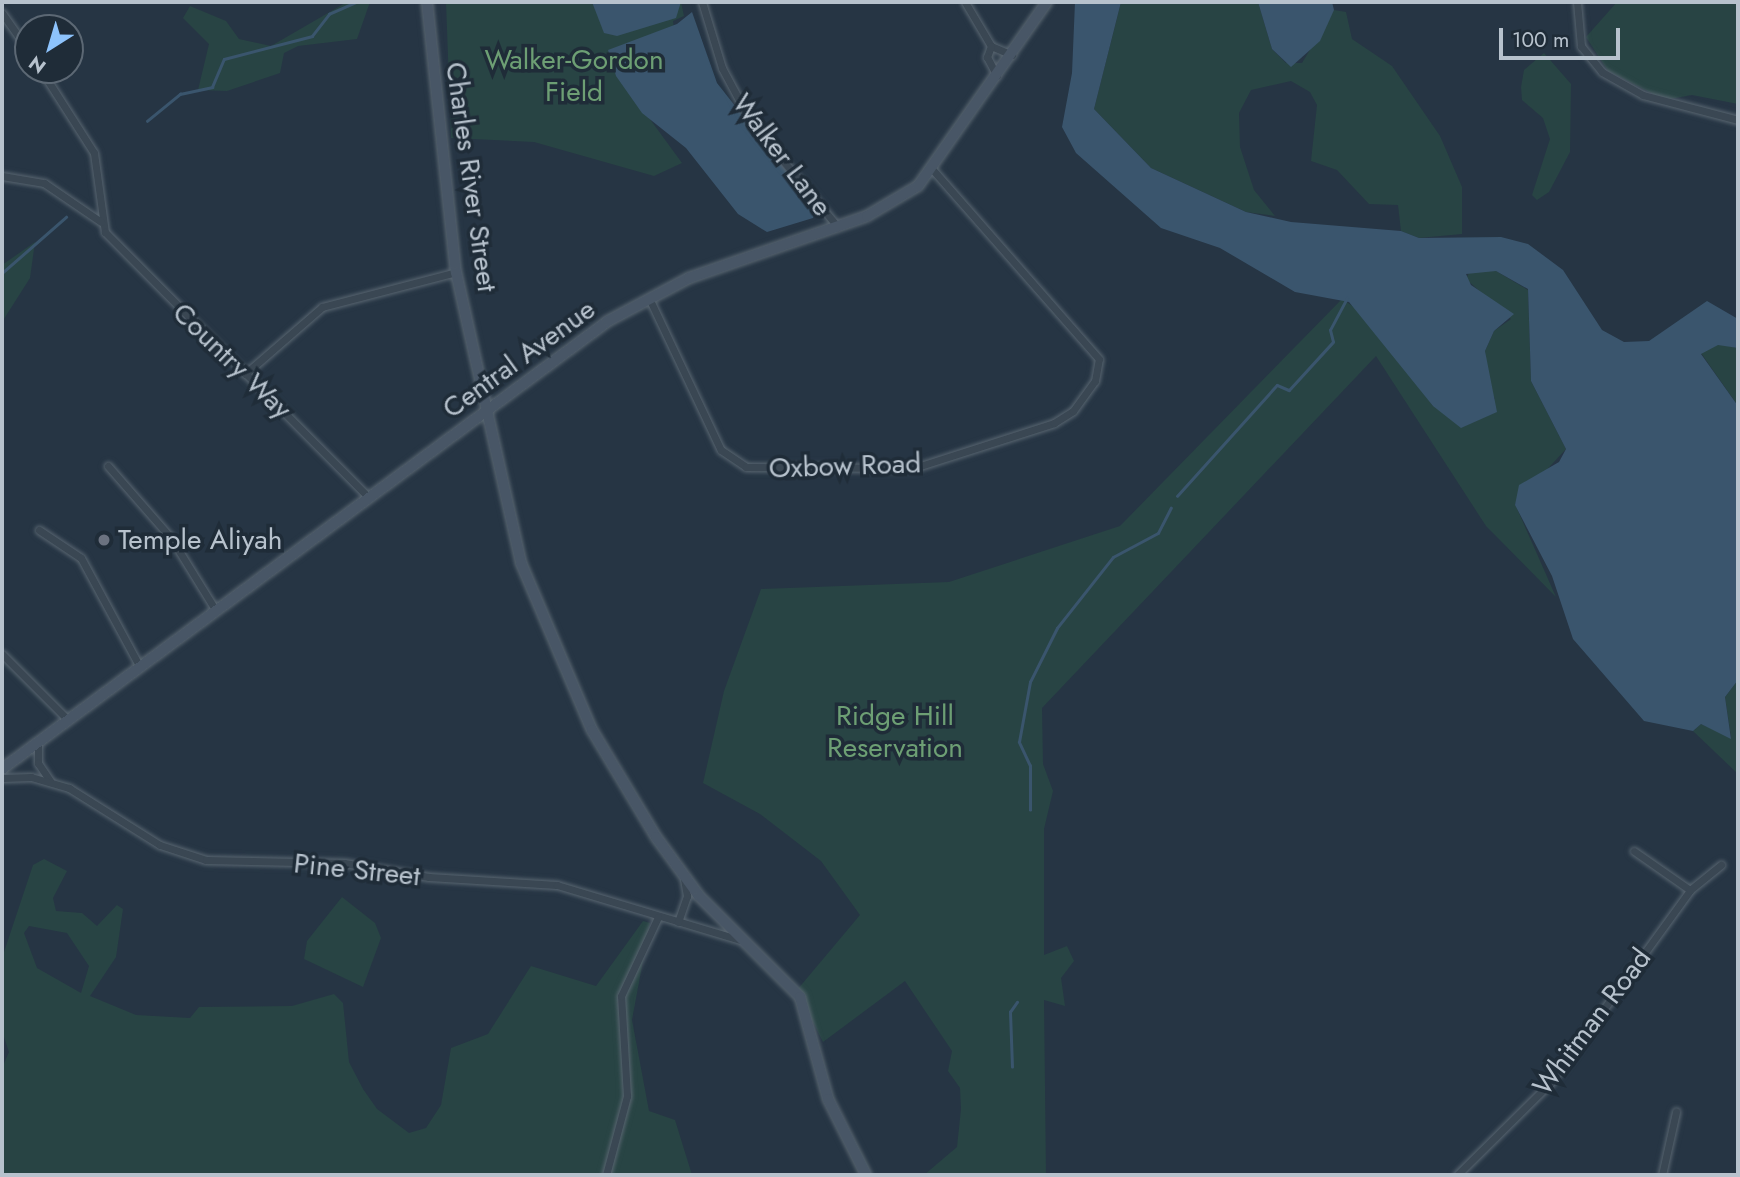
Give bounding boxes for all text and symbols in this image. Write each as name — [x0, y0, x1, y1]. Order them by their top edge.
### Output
north arrow — [14, 14, 84, 84]
scale bar — [1502, 14, 1623, 58]
text: 100 m — [1512, 25, 1569, 55]
park label: Walker-Gordon Field — [484, 43, 664, 109]
text: N — [23, 49, 51, 80]
street label: Charles River Street — [438, 60, 504, 294]
street label: Walker Lane — [725, 87, 839, 223]
street label: Central Avenue — [436, 292, 602, 426]
street label: Country Way — [166, 296, 298, 426]
street label: Oxbow Road — [768, 447, 922, 485]
place label: Temple Aliyah — [118, 523, 282, 557]
marker: Temple Aliyah — [96, 532, 112, 548]
park label: Ridge Hill Reservation — [827, 699, 963, 765]
street label: Pine Street — [292, 847, 422, 893]
street label: Whitman Road — [1526, 942, 1658, 1102]

